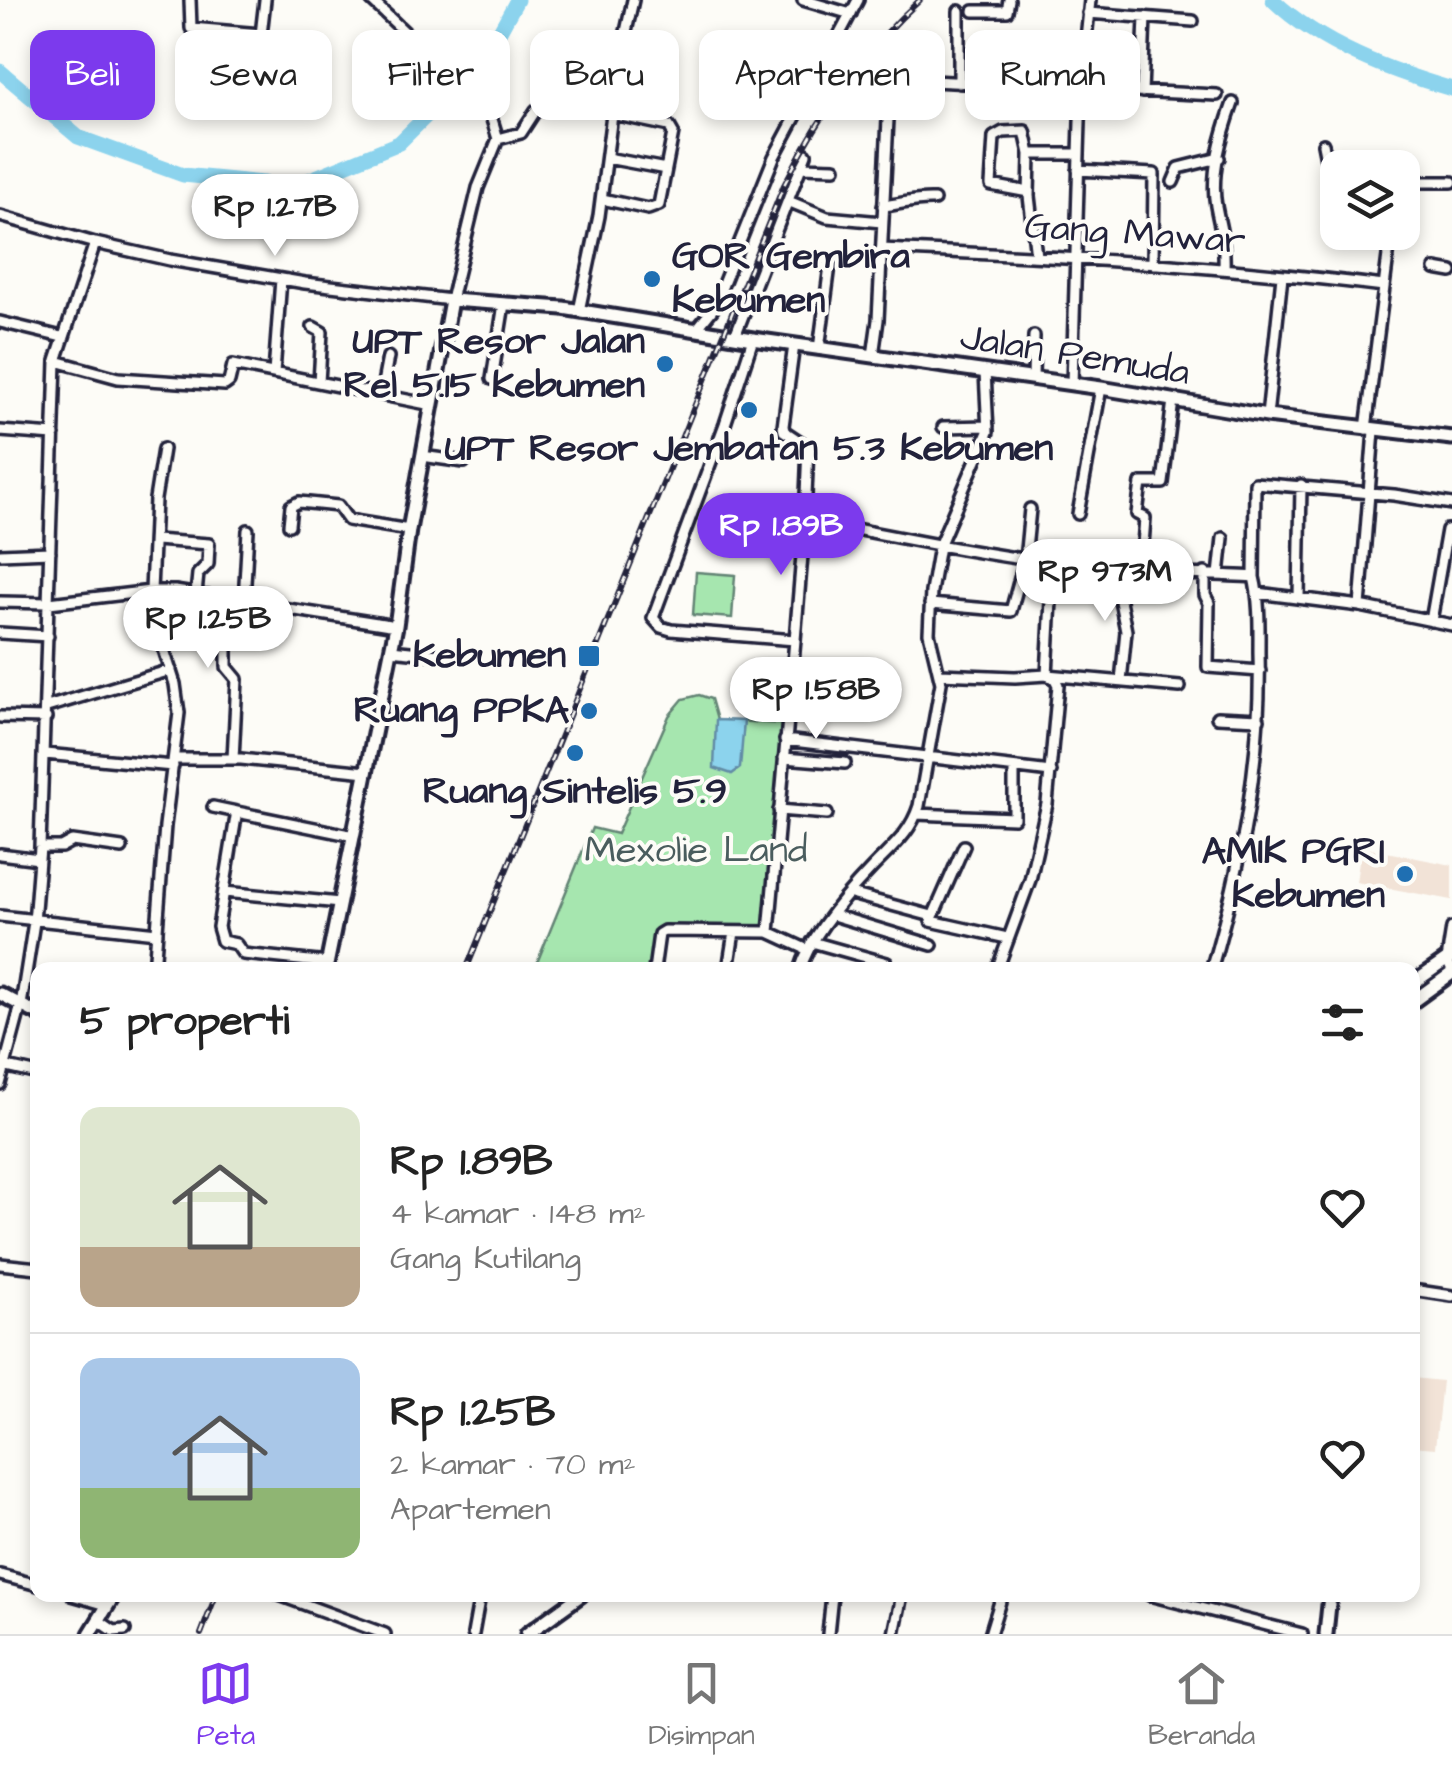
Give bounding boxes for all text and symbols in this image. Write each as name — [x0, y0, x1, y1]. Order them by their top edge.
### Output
chip: Beli — [30, 30, 155, 120]
chip: Sewa — [175, 30, 332, 120]
chip: Filter — [352, 30, 510, 120]
chip: Baru — [530, 30, 679, 120]
chip: Apartemen — [699, 30, 945, 120]
chip: Rumah — [965, 30, 1140, 120]
map controls — [1320, 150, 1420, 250]
button: layers — [1320, 150, 1420, 250]
pin: Rp 1.27B — [172, 174, 378, 259]
text: Rp 1.27B — [214, 184, 336, 229]
street label: Gang Mawar — [1023, 200, 1247, 268]
place label: GOR Gembira Kebumen — [672, 231, 911, 327]
marker: GOR Gembira Kebumen — [641, 268, 663, 290]
street label: Jalan Pemuda — [957, 311, 1193, 399]
place label: UPT Resor Jalan Rel 5.15 Kebumen — [344, 316, 645, 412]
marker: UPT Resor Jalan Rel 5.15 Kebumen — [654, 353, 676, 375]
marker: UPT Resor Jembatan 5.3 Kebumen — [738, 399, 760, 421]
place label: UPT Resor Jembatan 5.3 Kebumen — [445, 423, 1053, 475]
pin: Rp 1.89B — [678, 493, 884, 578]
text: Rp 1.89B — [719, 503, 843, 548]
pin: Rp 973M — [1013, 539, 1197, 624]
text: Rp 973M — [1038, 549, 1172, 594]
pin: Rp 1.25B — [105, 586, 311, 671]
text: Rp 1.25B — [145, 596, 271, 641]
place label: Kebumen — [413, 630, 566, 682]
marker: Kebumen — [576, 643, 602, 669]
pin: Rp 1.58B — [713, 657, 919, 742]
text: Rp 1.58B — [752, 667, 880, 712]
place label: Ruang PPKA — [354, 685, 570, 738]
marker: Ruang PPKA — [578, 700, 600, 722]
marker: Ruang Sintelis 5.9 — [564, 742, 586, 764]
place label: Ruang Sintelis 5.9 — [423, 766, 727, 819]
park label: Mexolie Land — [585, 825, 807, 877]
place label: AMIK PGRI Kebumen — [1202, 826, 1385, 922]
marker: AMIK PGRI Kebumen — [1394, 863, 1416, 885]
text: 5 properti — [80, 993, 289, 1051]
icon: filters — [1315, 995, 1370, 1050]
text: Rp 1.89B — [390, 1133, 552, 1191]
icon: home — [160, 1147, 280, 1267]
icon: heart — [1315, 1180, 1370, 1235]
text: 4 kamar · 148 m² — [390, 1191, 646, 1236]
text: Gang Kutilang — [390, 1236, 581, 1281]
text: Rp 1.25B — [390, 1384, 555, 1442]
icon: home — [160, 1398, 280, 1518]
icon: heart — [1315, 1431, 1370, 1486]
text: 2 kamar · 70 m² — [390, 1442, 636, 1487]
text: Apartemen — [390, 1487, 551, 1532]
tab: Peta — [197, 1656, 255, 1755]
tab: Disimpan — [648, 1656, 755, 1755]
tab: Beranda — [1148, 1656, 1255, 1755]

